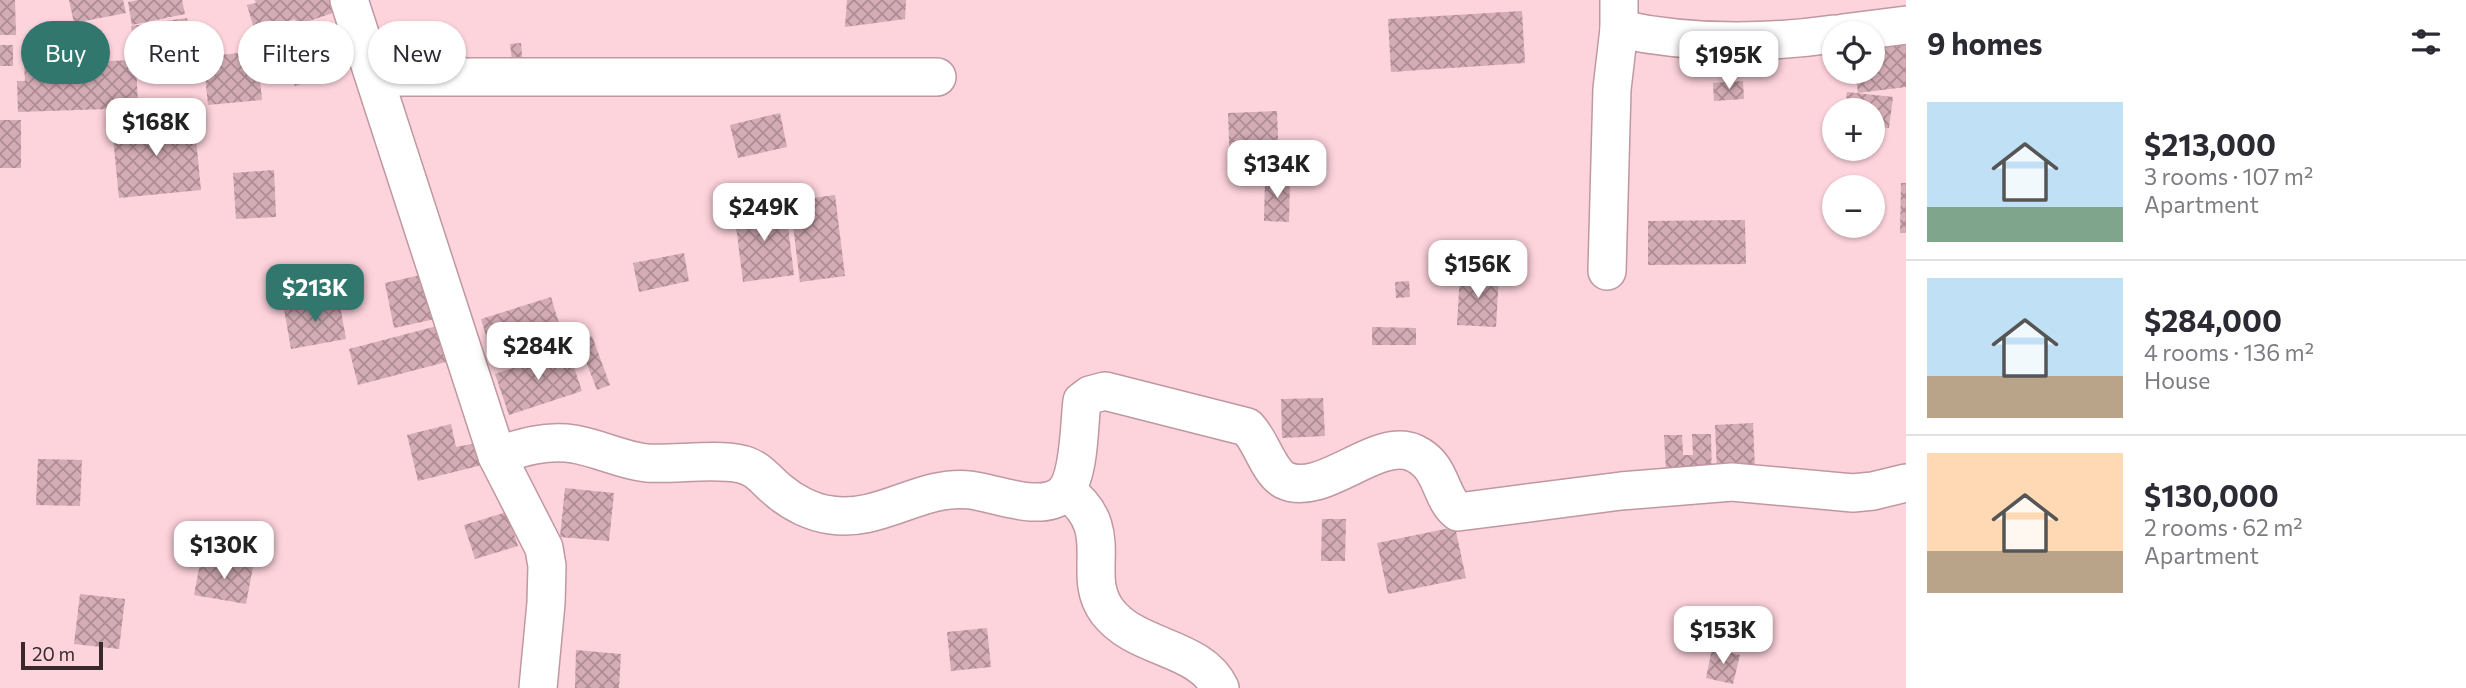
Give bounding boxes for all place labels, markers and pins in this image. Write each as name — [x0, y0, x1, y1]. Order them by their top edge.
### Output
pin: $195K — [1680, 32, 1778, 91]
pin: $168K — [107, 99, 205, 158]
pin: $134K — [1228, 140, 1326, 200]
pin: $249K — [715, 184, 813, 243]
pin: $156K — [1429, 240, 1527, 300]
pin: $213K — [266, 264, 364, 324]
pin: $284K — [489, 322, 587, 382]
pin: $130K — [175, 522, 273, 581]
pin: $153K — [1674, 606, 1772, 666]

